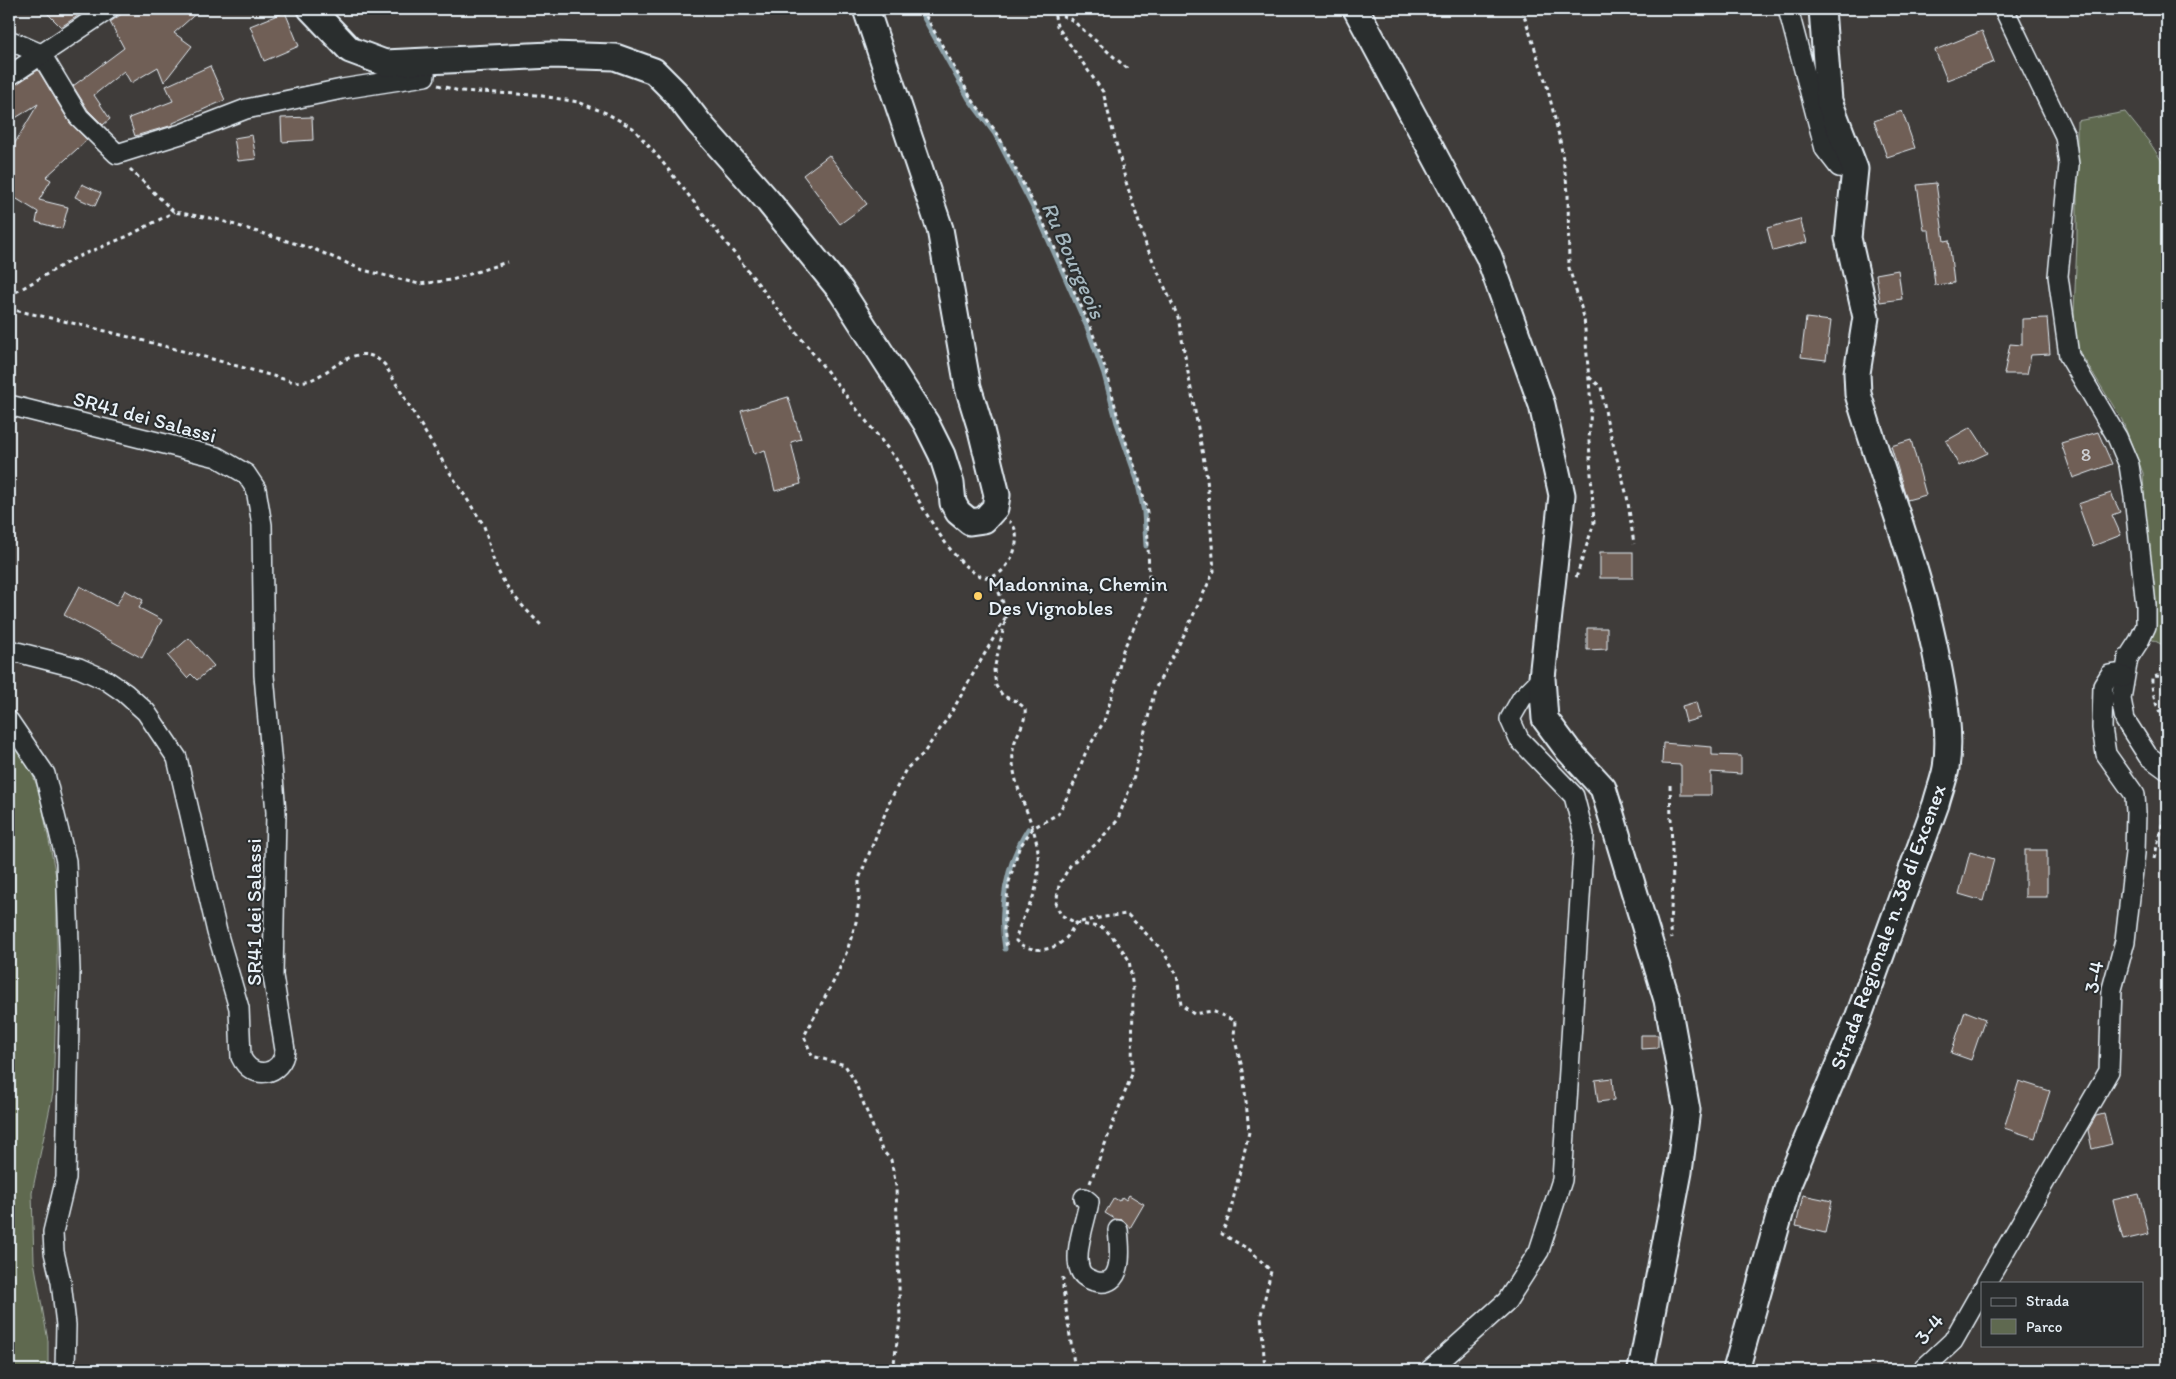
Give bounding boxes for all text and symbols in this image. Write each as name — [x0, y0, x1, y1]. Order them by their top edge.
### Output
water label: Ru Bourgeois — [1036, 198, 1112, 324]
street label: SR41 dei Salassi — [71, 385, 219, 448]
house number: 8 — [2081, 443, 2091, 466]
place label: Madonnina, Chemin Des Vignobles — [988, 571, 1168, 620]
marker: Madonnina, Chemin Des Vignobles — [972, 590, 984, 602]
street label: Strada Regionale n. 38 di Excenex — [1824, 780, 1951, 1073]
street label: SR41 dei Salassi — [241, 838, 266, 986]
street label: 3-4 — [2078, 958, 2109, 995]
legend — [1981, 1282, 2144, 1346]
text: Strada — [2026, 1292, 2070, 1310]
street label: 3-4 — [1909, 1308, 1949, 1349]
text: Parco — [2026, 1318, 2062, 1336]

